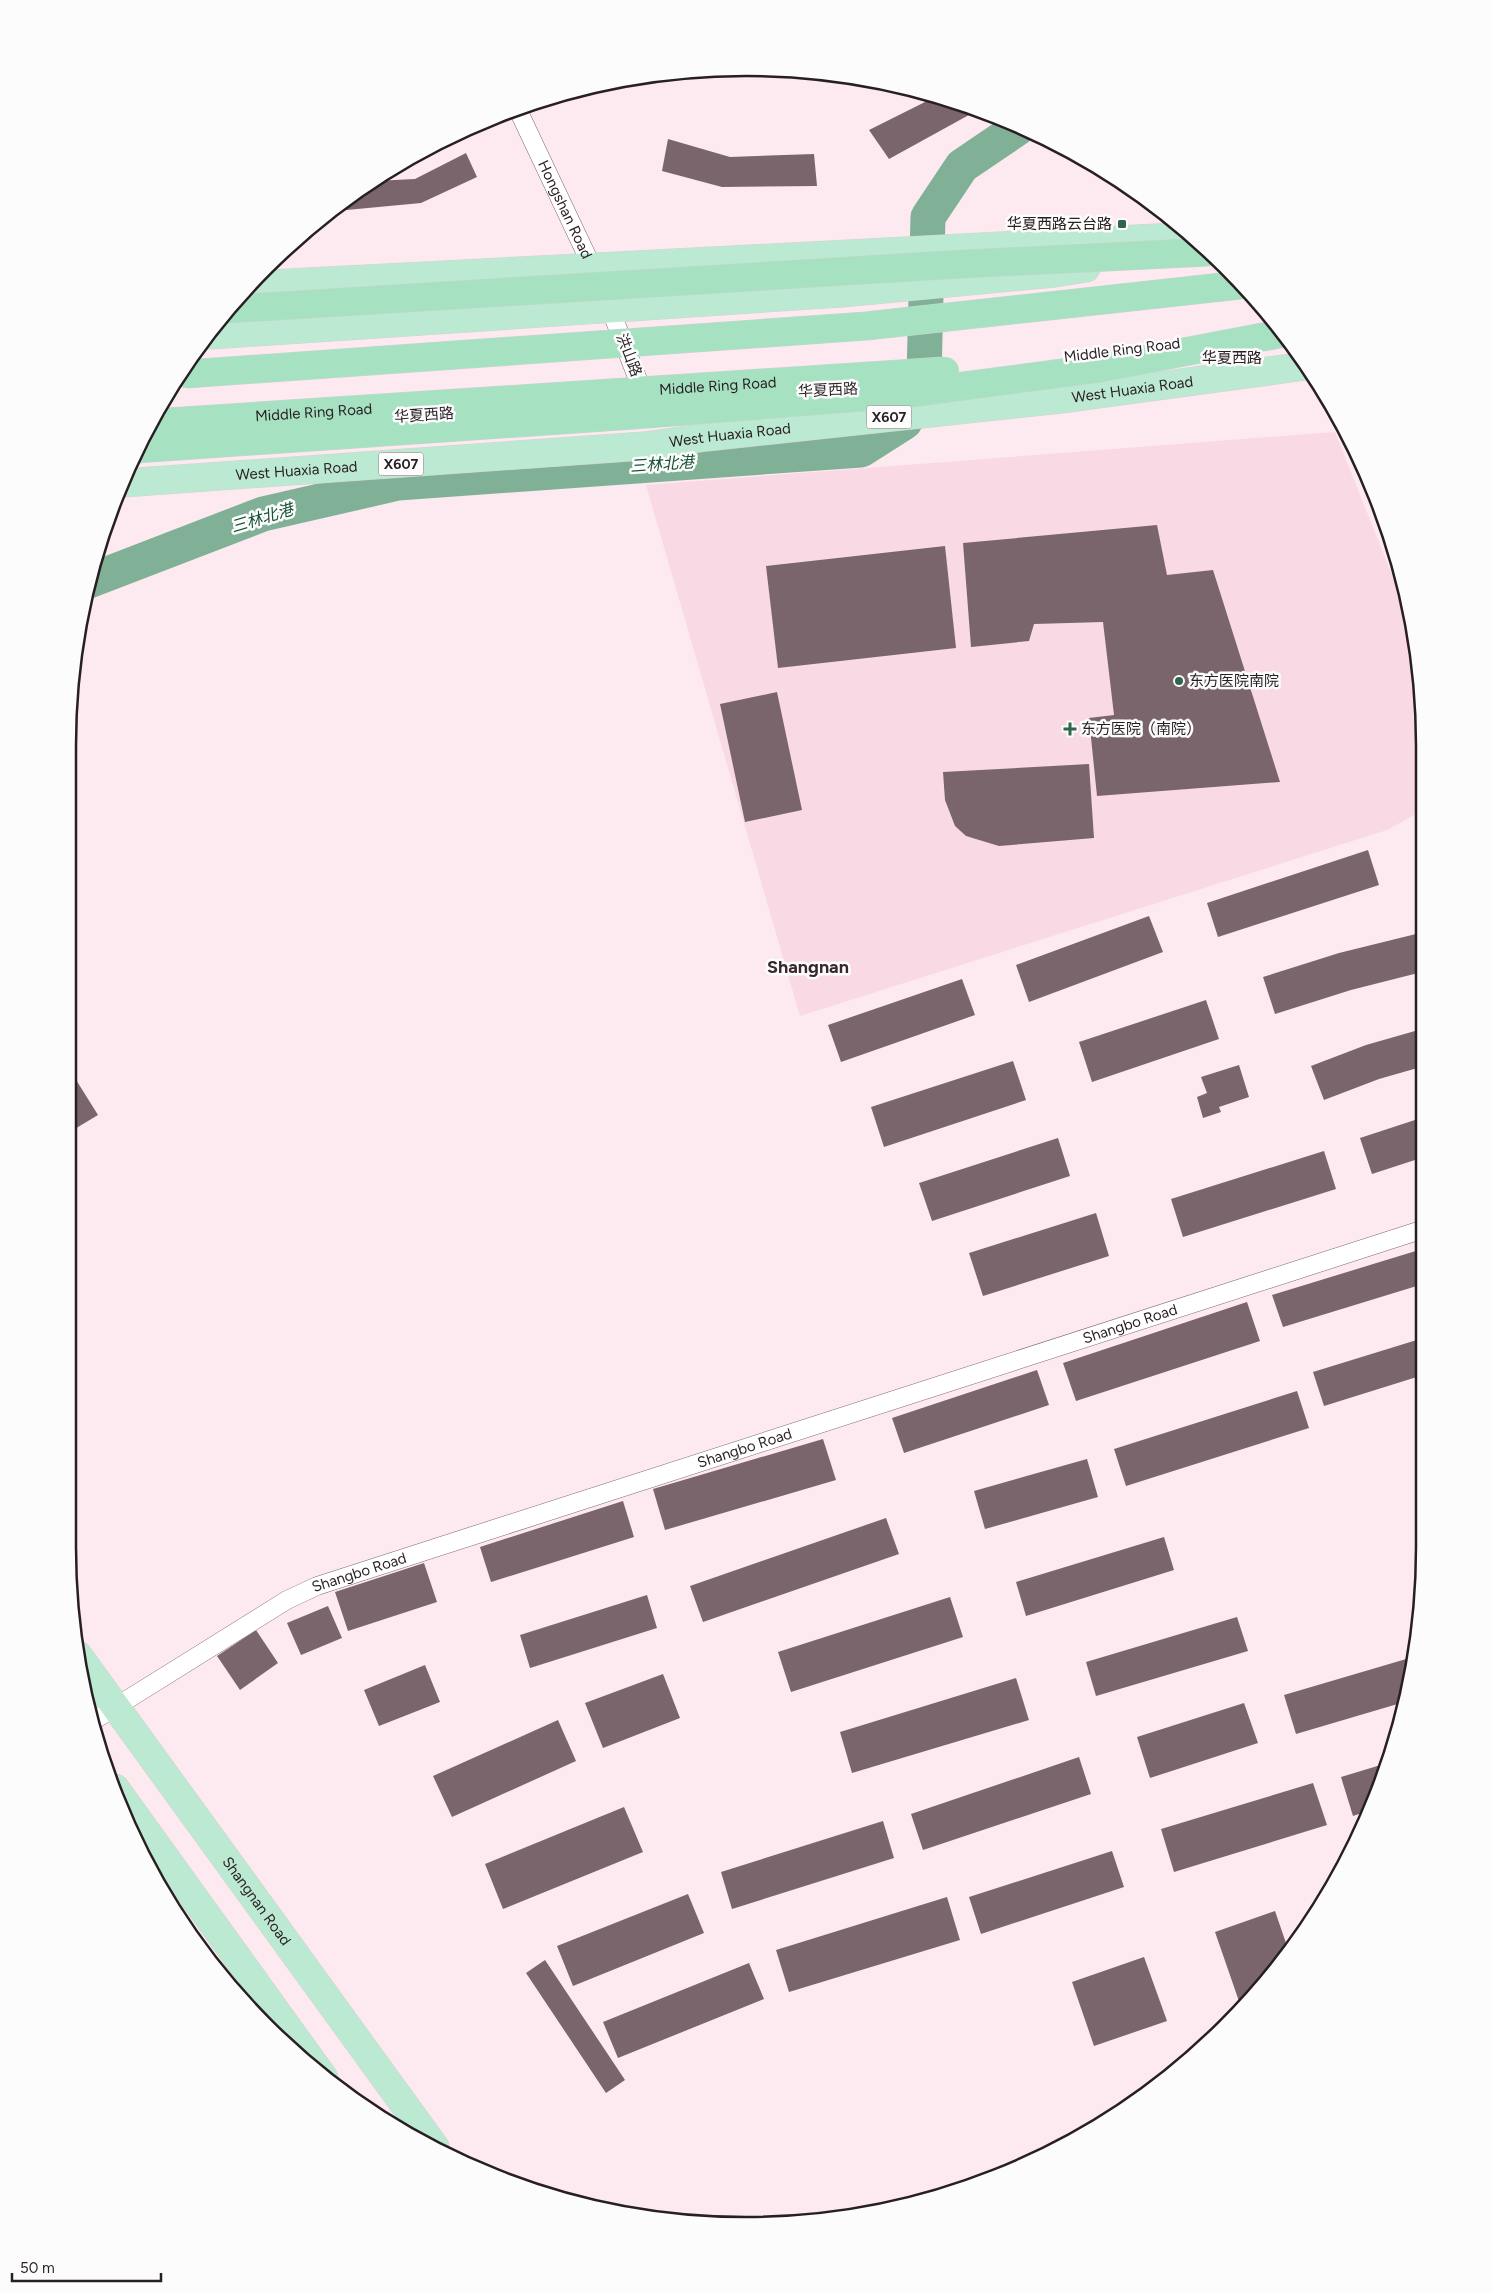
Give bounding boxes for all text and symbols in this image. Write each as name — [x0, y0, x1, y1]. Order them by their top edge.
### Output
street label: Hongshan Road — [534, 157, 596, 262]
place label: 华夏西路云台路 — [1007, 215, 1112, 233]
marker: 华夏西路云台路 — [1116, 218, 1128, 230]
street label: 洪山路 — [613, 331, 645, 379]
street label: Middle Ring Road — [1063, 334, 1181, 366]
street label: 华夏西路 — [1202, 349, 1262, 367]
street label: West Huaxia Road — [1071, 372, 1194, 407]
street label: Middle Ring Road — [659, 373, 777, 399]
street label: 华夏西路 — [798, 379, 858, 401]
street label: Middle Ring Road — [255, 400, 373, 425]
street label: 华夏西路 — [393, 404, 455, 426]
road number: X607 — [866, 406, 912, 428]
street label: West Huaxia Road — [668, 419, 792, 451]
road number: X607 — [378, 452, 424, 476]
water label: 三林北港 — [629, 452, 697, 476]
street label: West Huaxia Road — [235, 457, 358, 484]
water label: 三林北港 — [229, 499, 297, 536]
place label: 东方医院南院 — [1189, 672, 1279, 690]
marker: 东方医院南院 — [1173, 675, 1185, 687]
place label: 东方医院（南院） — [1081, 720, 1201, 738]
marker: 东方医院（南院） — [1063, 722, 1077, 736]
district label: Shangnan — [767, 956, 849, 978]
street label: Shangbo Road — [1081, 1300, 1180, 1347]
street label: Shangbo Road — [695, 1424, 794, 1472]
street label: Shangbo Road — [309, 1549, 409, 1596]
street label: Shangnan Road — [218, 1853, 295, 1949]
scale bar — [12, 2250, 161, 2282]
text: 50 m — [20, 2259, 55, 2277]

